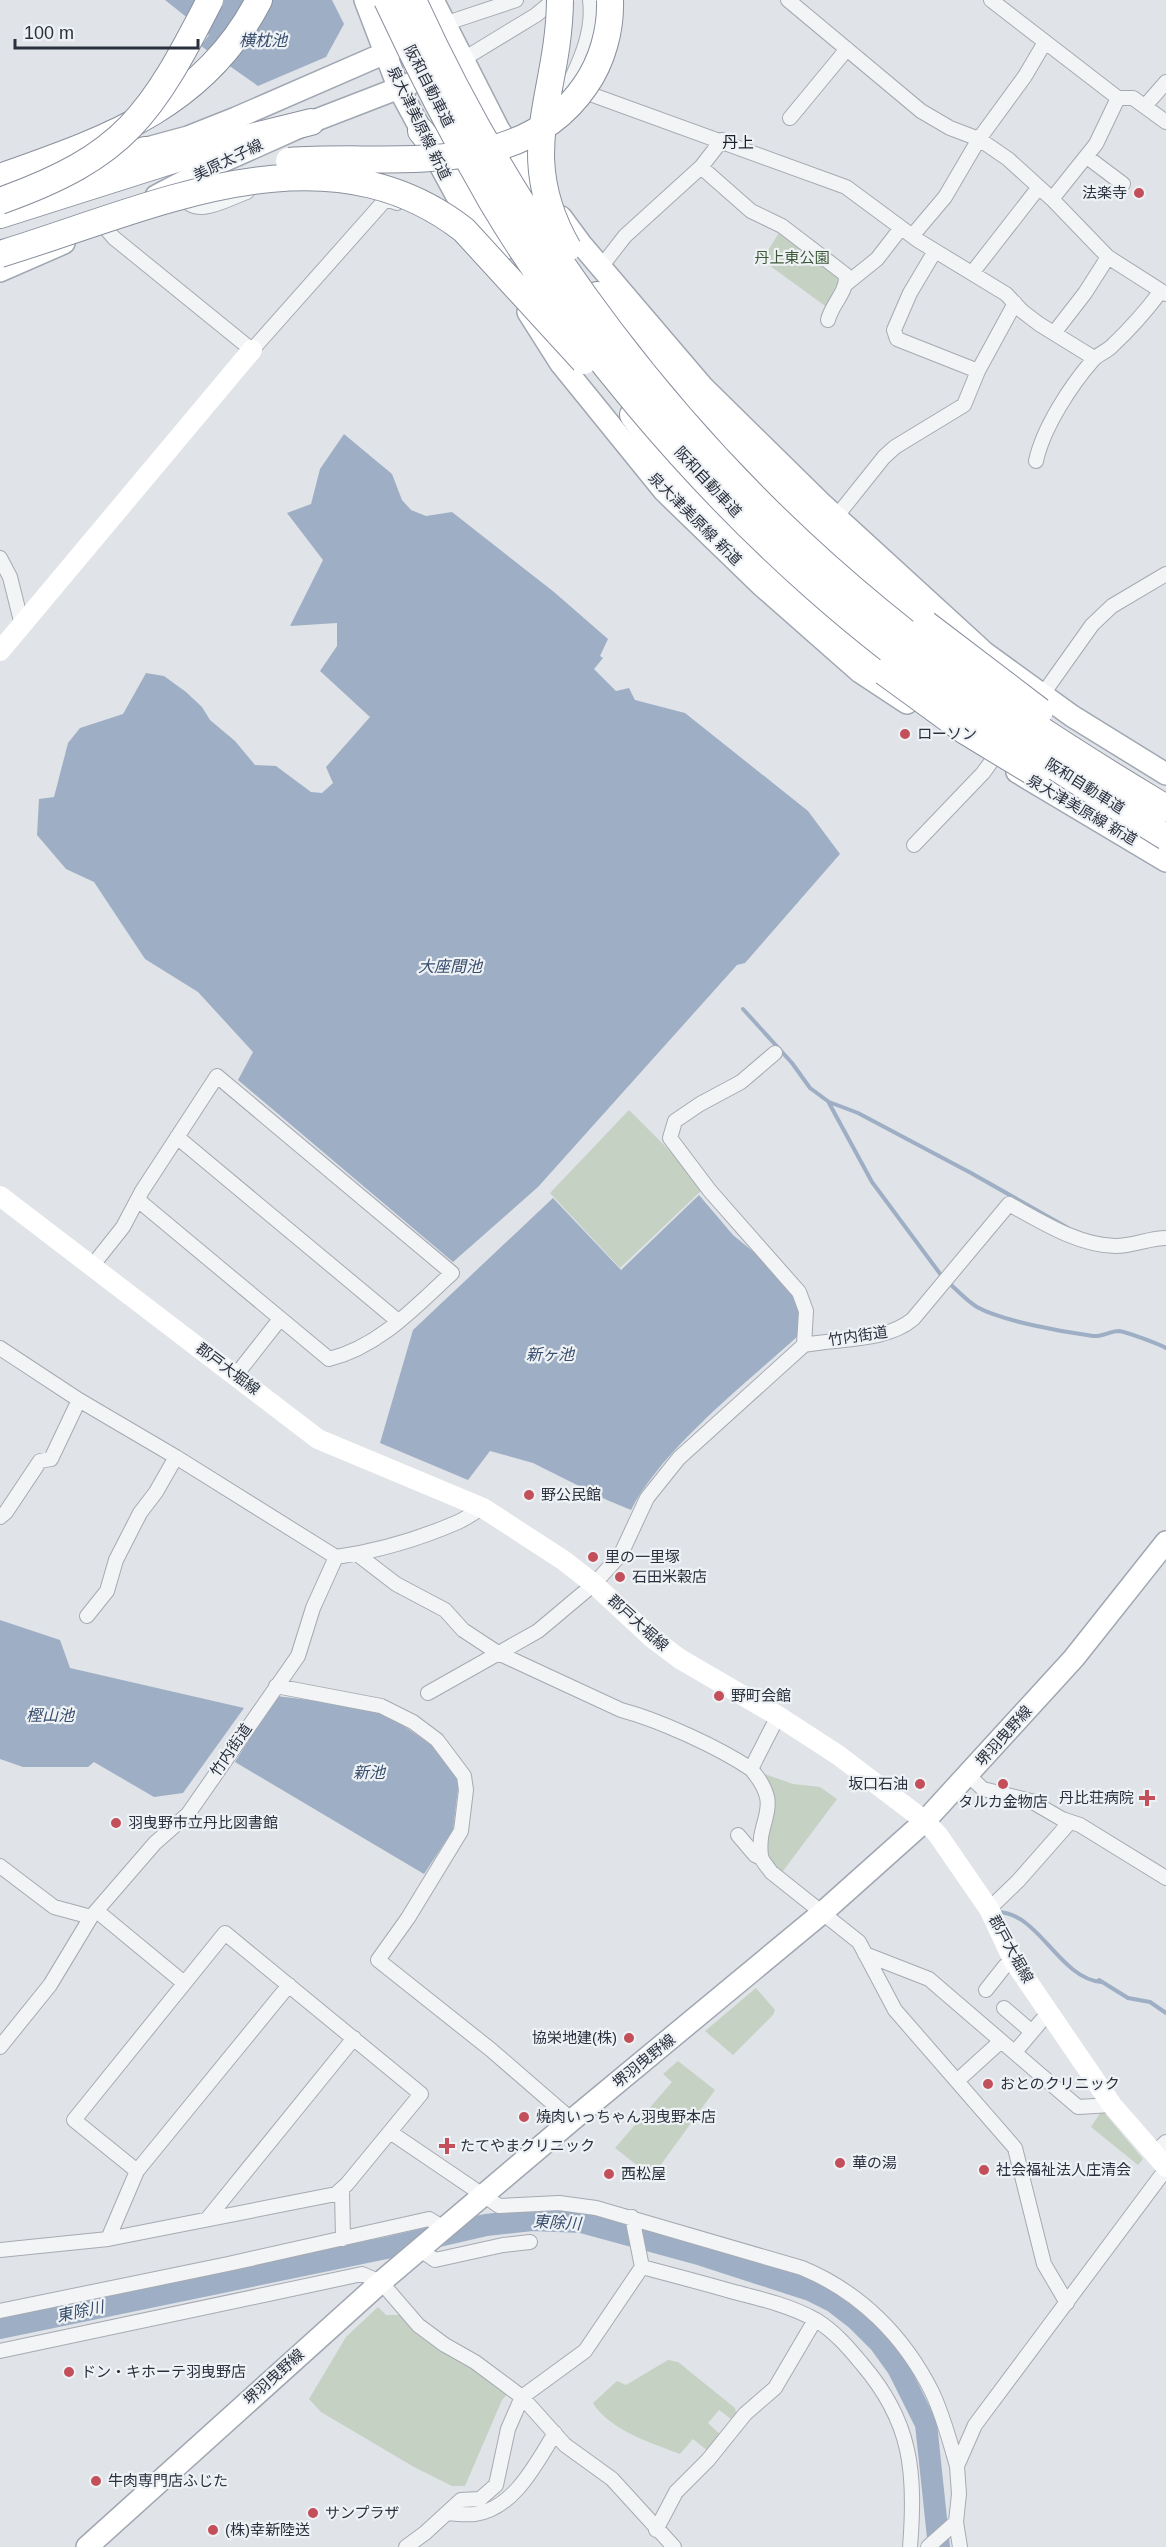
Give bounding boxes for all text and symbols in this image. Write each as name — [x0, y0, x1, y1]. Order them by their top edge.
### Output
scale bar — [15, 12, 198, 50]
text: 100 m — [24, 23, 74, 43]
water label: 横枕池 — [239, 32, 289, 49]
street label: 阪和自動車道 — [401, 42, 457, 130]
street label: 泉大津美原線 新道 — [385, 63, 454, 182]
district label: 丹上 — [722, 134, 754, 151]
street label: 美原太子線 — [190, 135, 265, 184]
place label: 法楽寺 — [1082, 184, 1127, 201]
marker: 法楽寺 — [1132, 186, 1146, 200]
park label: 丹上東公園 — [754, 249, 830, 266]
street label: 阪和自動車道 — [671, 443, 745, 520]
street label: 泉大津美原線 新道 — [645, 469, 745, 569]
place label: ローソン — [917, 725, 977, 742]
marker: ローソン — [898, 727, 912, 741]
street label: 阪和自動車道 — [1043, 755, 1128, 817]
street label: 泉大津美原線 新道 — [1024, 771, 1140, 848]
water label: 大座間池 — [418, 958, 484, 975]
street label: 竹内街道 — [827, 1323, 889, 1348]
street label: 郡戸大堀線 — [193, 1339, 263, 1398]
water label: 新ヶ池 — [526, 1346, 576, 1363]
place label: 野公民館 — [541, 1486, 601, 1503]
marker: 野公民館 — [522, 1488, 536, 1502]
place label: 里の一里塚 — [605, 1548, 680, 1565]
marker: 里の一里塚 — [586, 1550, 600, 1564]
place label: 石田米穀店 — [632, 1568, 707, 1585]
marker: 石田米穀店 — [613, 1570, 627, 1584]
street label: 郡戸大堀線 — [605, 1591, 672, 1654]
place label: 野町会館 — [731, 1687, 791, 1704]
marker: 野町会館 — [712, 1689, 726, 1703]
street label: 堺羽曳野線 — [972, 1702, 1035, 1769]
water label: 樫山池 — [26, 1707, 76, 1724]
street label: 竹内街道 — [206, 1720, 255, 1779]
water label: 新池 — [353, 1764, 387, 1781]
place label: 坂口石油 — [848, 1775, 908, 1792]
marker: 坂口石油 — [913, 1777, 927, 1791]
marker: タルカ金物店 — [996, 1777, 1010, 1791]
place label: 丹比荘病院 — [1059, 1789, 1134, 1806]
marker: 丹比荘病院 — [1138, 1789, 1156, 1807]
place label: タルカ金物店 — [958, 1793, 1048, 1810]
place label: 羽曳野市立丹比図書館 — [128, 1814, 278, 1831]
marker: 羽曳野市立丹比図書館 — [109, 1816, 123, 1830]
street label: 郡戸大堀線 — [986, 1912, 1037, 1986]
place label: 協栄地建(株) — [532, 2029, 617, 2046]
street label: 堺羽曳野線 — [609, 2030, 678, 2091]
marker: 協栄地建(株) — [622, 2031, 636, 2045]
place label: おとのクリニック — [1000, 2075, 1120, 2092]
marker: おとのクリニック — [981, 2077, 995, 2091]
place label: 焼肉いっちゃん羽曳野本店 — [536, 2108, 716, 2125]
marker: 焼肉いっちゃん羽曳野本店 — [517, 2110, 531, 2124]
marker: たてやまクリニック — [438, 2137, 456, 2155]
place label: たてやまクリニック — [460, 2137, 595, 2154]
place label: 華の湯 — [852, 2154, 897, 2171]
marker: 華の湯 — [833, 2156, 847, 2170]
place label: 社会福祉法人庄清会 — [996, 2161, 1131, 2178]
marker: 社会福祉法人庄清会 — [977, 2163, 991, 2177]
place label: 西松屋 — [621, 2165, 666, 2182]
marker: 西松屋 — [602, 2167, 616, 2181]
water label: 東除川 — [533, 2213, 583, 2232]
water label: 東除川 — [55, 2298, 107, 2325]
street label: 堺羽曳野線 — [240, 2345, 307, 2408]
place label: ドン・キホーテ羽曳野店 — [81, 2363, 246, 2380]
marker: ドン・キホーテ羽曳野店 — [62, 2365, 76, 2379]
place label: 牛肉専門店ふじた — [108, 2472, 228, 2489]
marker: 牛肉専門店ふじた — [89, 2474, 103, 2488]
place label: サンプラザ — [325, 2504, 400, 2521]
marker: サンプラザ — [306, 2506, 320, 2520]
place label: (株)幸新陸送 — [225, 2521, 310, 2538]
marker: (株)幸新陸送 — [206, 2523, 220, 2537]

